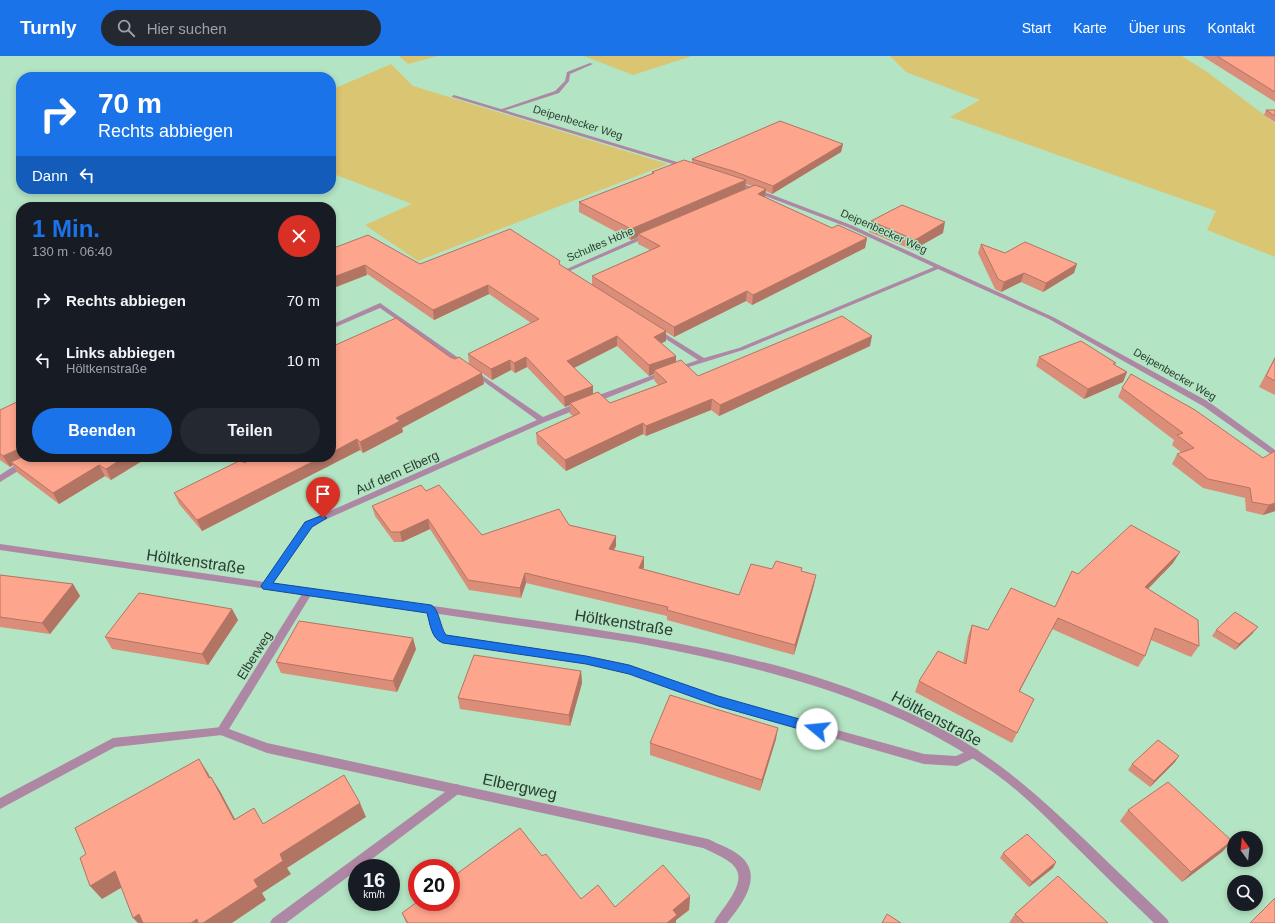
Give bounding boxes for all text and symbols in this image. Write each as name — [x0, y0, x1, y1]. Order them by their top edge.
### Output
search box — [101, 10, 381, 46]
text: Turnly — [20, 17, 77, 38]
icon: search — [115, 17, 137, 39]
text: Hier suchen — [147, 20, 227, 37]
text: Start — [1022, 20, 1051, 36]
text: Karte — [1073, 20, 1107, 36]
text: Über uns — [1129, 20, 1186, 36]
text: Kontakt — [1208, 20, 1255, 36]
icon: right — [32, 88, 84, 140]
text: 70 m — [98, 88, 162, 119]
street label: Deipenbecker Weg — [532, 103, 624, 141]
text: Rechts abbiegen — [98, 121, 233, 141]
icon: left — [76, 164, 98, 186]
text: Dann — [32, 167, 68, 184]
street label: Deipenbecker Weg — [839, 207, 929, 255]
text: 1 Min. — [32, 215, 100, 242]
button: close — [278, 215, 320, 257]
street label: Schultes Höhe — [565, 224, 635, 264]
text: 130 m · 06:40 — [32, 244, 112, 259]
icon: right — [32, 289, 54, 311]
text: Rechts abbiegen — [66, 292, 186, 309]
text: 70 m — [287, 292, 320, 309]
text: Links abbiegen — [66, 344, 175, 361]
street label: Deipenbecker Weg — [1132, 345, 1218, 403]
icon: left — [32, 349, 54, 371]
text: 10 m — [287, 352, 320, 369]
text: Höltkenstraße — [66, 361, 147, 376]
button: Beenden — [32, 408, 172, 454]
button: Teilen — [180, 408, 320, 454]
street label: Auf dem Elberg — [353, 447, 441, 498]
pin — [306, 477, 340, 518]
icon: arrive — [312, 483, 334, 505]
street label: Höltkenstraße — [145, 546, 247, 577]
street label: Höltkenstraße — [573, 606, 675, 639]
street label: Elberweg — [234, 628, 275, 682]
street label: Höltkenstraße — [889, 688, 985, 749]
position arrow — [796, 708, 838, 750]
street label: Elbergweg — [481, 770, 559, 803]
north arrow — [1227, 831, 1263, 867]
map controls — [1227, 831, 1263, 911]
speed limit sign: 20 — [408, 859, 460, 911]
text: 16 — [363, 869, 385, 891]
button: search — [1227, 875, 1263, 911]
text: km/h — [363, 889, 385, 900]

